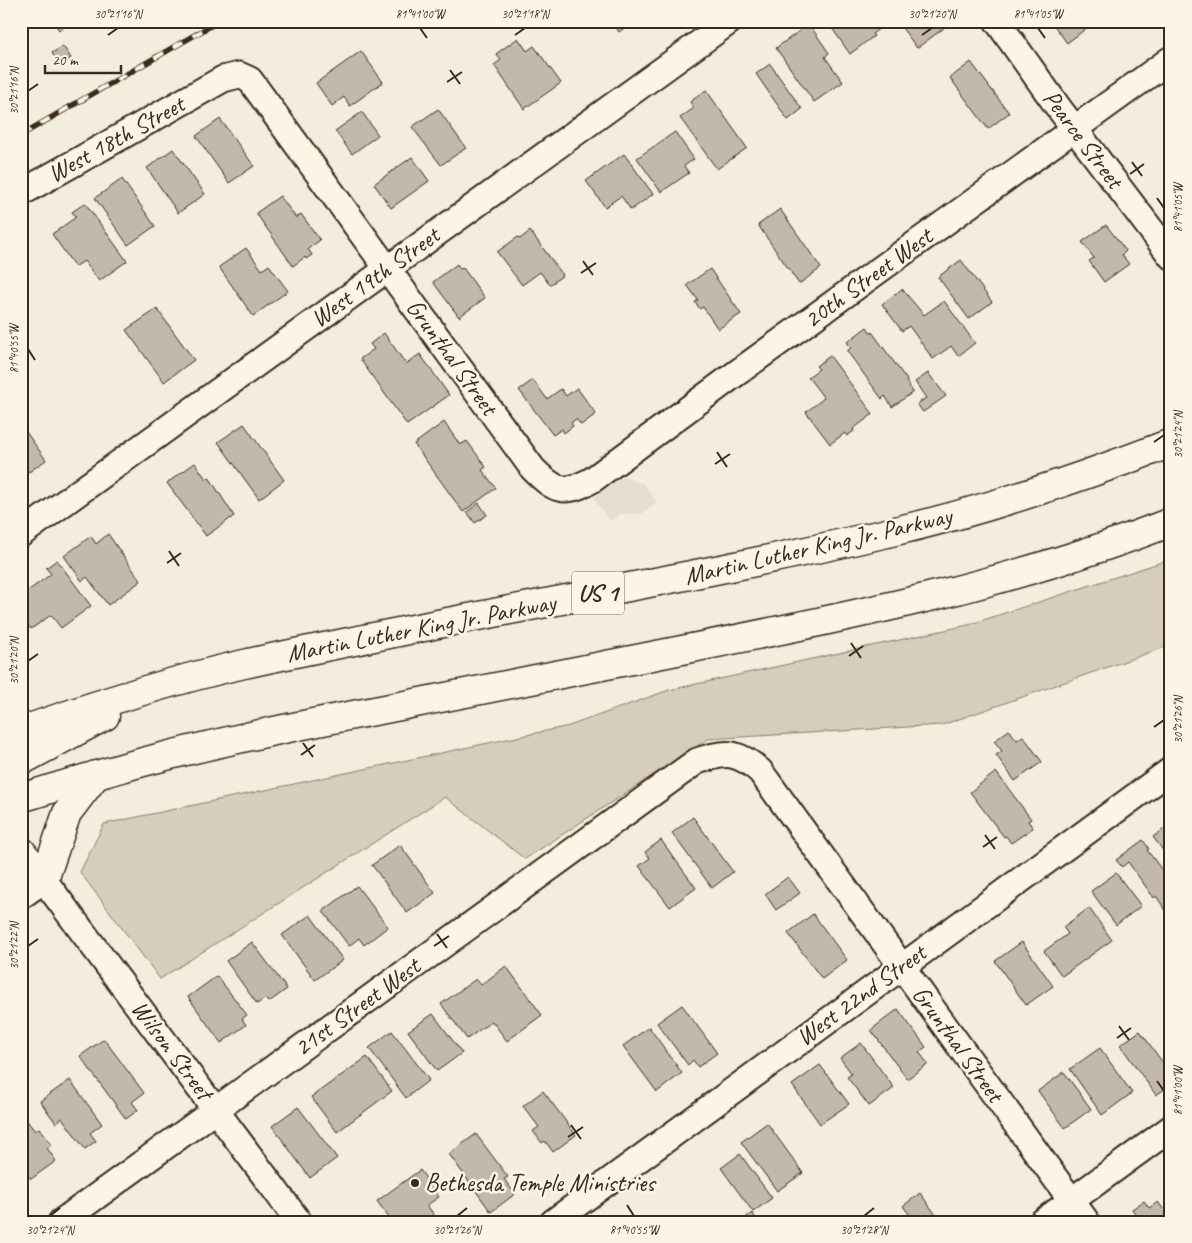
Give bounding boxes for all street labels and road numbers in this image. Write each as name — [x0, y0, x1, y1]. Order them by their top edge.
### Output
street label: Pearce Street — [1036, 83, 1132, 197]
street label: West 18th Street — [42, 87, 192, 190]
street label: West 19th Street — [304, 218, 448, 334]
street label: 20th Street West — [797, 219, 941, 335]
street label: Grunthal Street — [399, 293, 506, 424]
street label: Martin Luther King Jr. Parkway — [681, 499, 957, 592]
road number: US 1 — [572, 572, 624, 614]
street label: Martin Luther King Jr. Parkway — [284, 586, 560, 670]
street label: West 22nd Street — [790, 936, 934, 1053]
street label: 21st Street West — [288, 949, 429, 1064]
street label: Grunthal Street — [905, 980, 1012, 1111]
street label: Wilson Street — [124, 994, 222, 1109]

